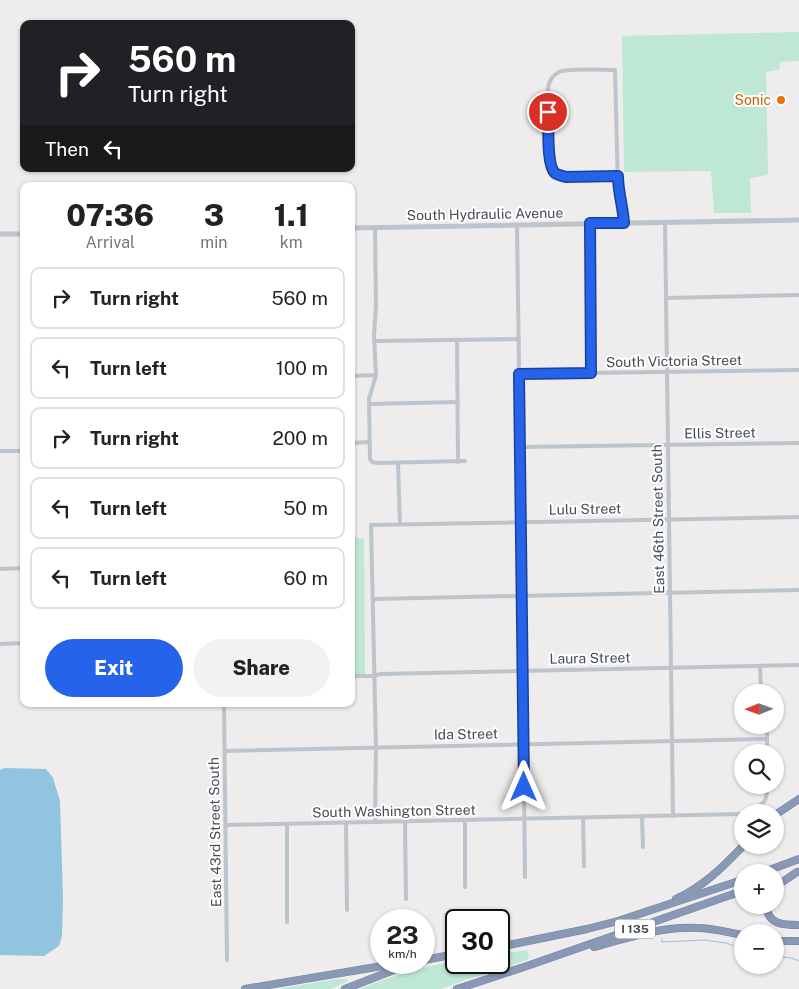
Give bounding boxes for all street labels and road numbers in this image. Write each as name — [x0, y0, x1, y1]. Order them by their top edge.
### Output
street label: South Hydraulic Avenue — [407, 205, 564, 223]
street label: South Victoria Street — [606, 352, 742, 370]
street label: Ellis Street — [684, 424, 756, 442]
street label: East 46th Street South — [649, 444, 667, 594]
street label: Lulu Street — [548, 500, 622, 518]
street label: Laura Street — [549, 649, 631, 667]
street label: Ida Street — [434, 725, 498, 743]
street label: East 43rd Street South — [206, 757, 224, 907]
street label: South Washington Street — [312, 802, 476, 820]
road number: I 135 — [615, 920, 655, 939]

